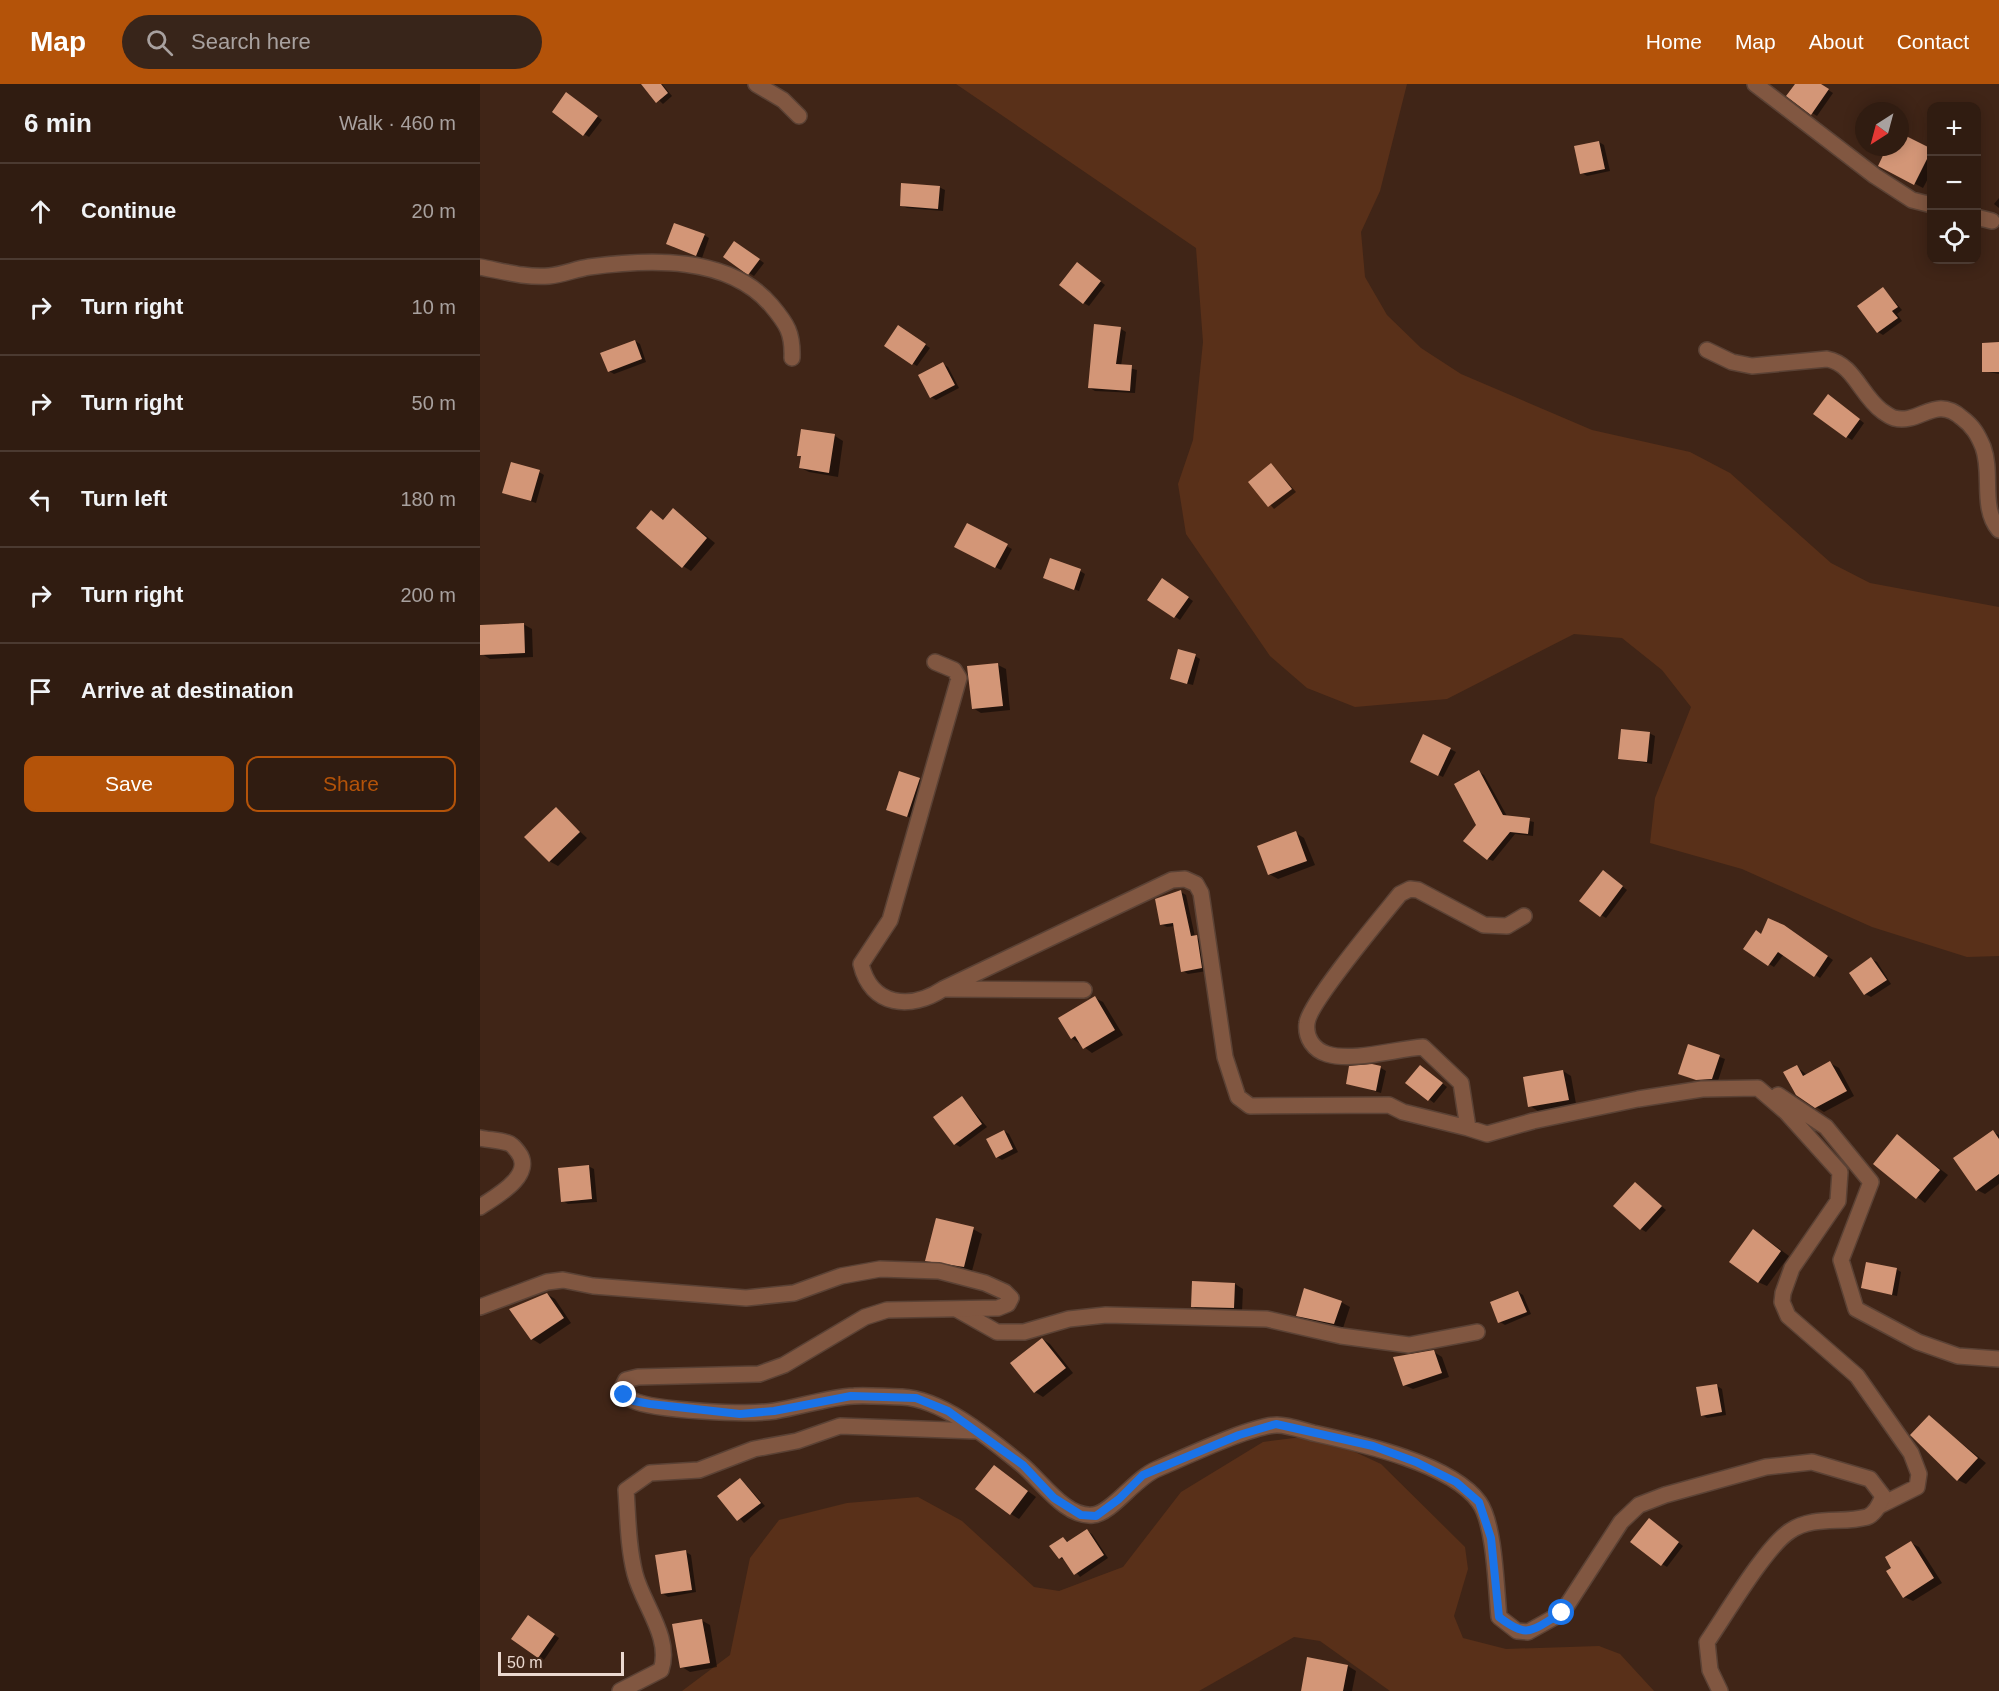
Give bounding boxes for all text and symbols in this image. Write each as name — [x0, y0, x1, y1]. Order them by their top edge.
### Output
search box — [122, 15, 542, 69]
text: Map — [30, 26, 86, 57]
icon: search — [143, 26, 176, 59]
text: Search here — [191, 29, 311, 54]
text: Home — [1646, 30, 1702, 53]
text: Map — [1735, 30, 1776, 53]
text: About — [1809, 30, 1864, 53]
text: Contact — [1897, 30, 1969, 53]
north arrow — [1855, 102, 1909, 156]
map controls — [1927, 102, 1981, 264]
button: + — [1927, 102, 1981, 156]
text: 6 min — [24, 108, 92, 138]
text: Walk · 460 m — [339, 112, 456, 134]
button: − — [1927, 156, 1981, 210]
icon: ahead — [24, 195, 57, 228]
text: Continue — [81, 198, 176, 223]
text: 20 m — [412, 200, 456, 222]
button: locate — [1927, 210, 1981, 264]
icon: right — [24, 291, 57, 324]
text: Turn right — [81, 294, 183, 319]
text: 10 m — [412, 296, 456, 318]
icon: right — [24, 387, 57, 420]
text: Turn right — [81, 390, 183, 415]
text: 50 m — [412, 392, 456, 414]
icon: left — [24, 483, 57, 516]
text: Turn left — [81, 486, 167, 511]
text: 180 m — [400, 488, 456, 510]
icon: right — [24, 579, 57, 612]
text: Turn right — [81, 582, 183, 607]
text: 200 m — [400, 584, 456, 606]
icon: arrive — [24, 675, 57, 708]
text: Arrive at destination — [81, 678, 294, 703]
button: Save — [24, 756, 234, 812]
button: Share — [246, 756, 456, 812]
route end — [610, 1381, 636, 1407]
route start — [1548, 1599, 1574, 1625]
scale bar — [498, 1649, 624, 1676]
text: 50 m — [507, 1654, 543, 1671]

